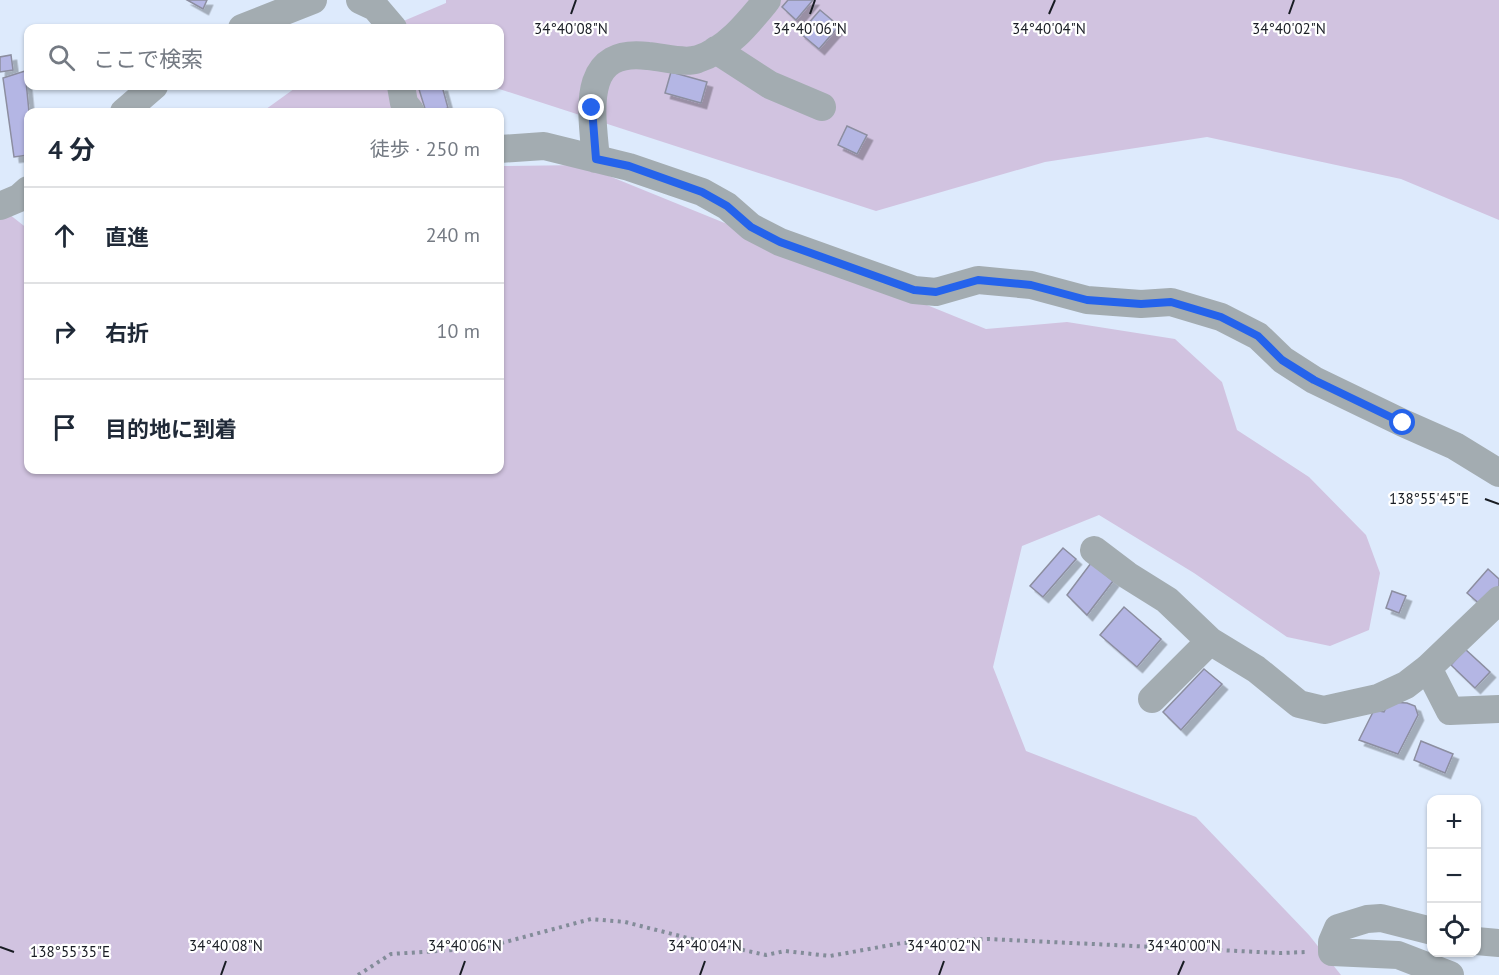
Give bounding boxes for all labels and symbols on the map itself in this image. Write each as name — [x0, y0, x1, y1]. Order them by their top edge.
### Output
text: 34°40'08"N — [534, 19, 608, 38]
text: 34°40'06"N — [773, 19, 847, 38]
text: 34°40'04"N — [1012, 19, 1086, 38]
text: 34°40'02"N — [1252, 19, 1326, 38]
route end — [578, 94, 604, 120]
route start — [1389, 409, 1415, 435]
text: 138°55'45"E — [1389, 489, 1469, 508]
text: 34°40'08"N — [189, 936, 263, 955]
text: 34°40'06"N — [428, 936, 502, 955]
text: 34°40'04"N — [668, 936, 742, 955]
text: 34°40'02"N — [907, 936, 981, 955]
text: 34°40'00"N — [1147, 936, 1221, 955]
text: 138°55'35"E — [30, 942, 110, 961]

